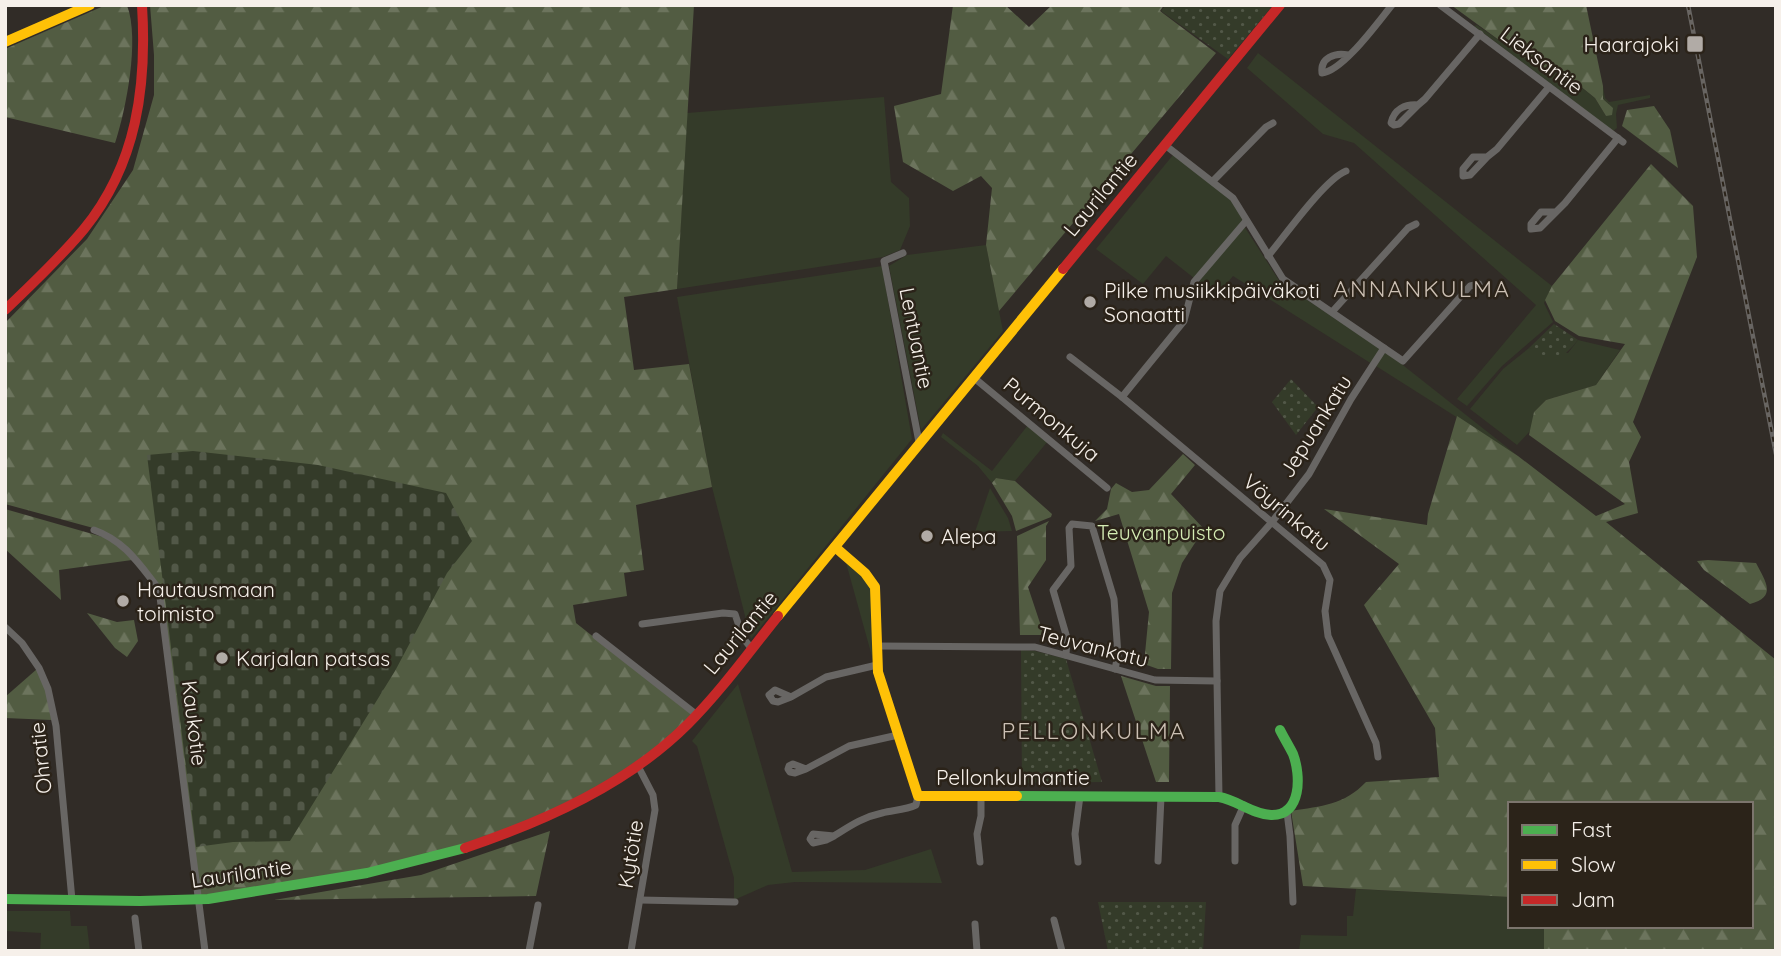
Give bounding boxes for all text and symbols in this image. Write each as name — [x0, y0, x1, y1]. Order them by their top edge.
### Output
street label: Lieksantie — [1495, 20, 1589, 100]
place label: Haarajoki — [1584, 31, 1679, 57]
marker: Haarajoki — [1685, 34, 1705, 54]
street label: Laurilantie — [1057, 147, 1143, 241]
district label: ANNANKULMA — [1333, 274, 1511, 303]
place label: Pilke musiikkipäiväkoti Sonaatti — [1104, 277, 1320, 327]
street label: Lentuantie — [894, 285, 940, 391]
marker: Pilke musiikkipäiväkoti Sonaatti — [1082, 294, 1098, 310]
street label: Jepuankatu — [1273, 370, 1357, 482]
street label: Purmonkuja — [998, 371, 1106, 467]
street label: Vöyrinkatu — [1238, 468, 1336, 556]
park label: Teuvanpuisto — [1097, 519, 1225, 545]
place label: Alepa — [941, 523, 997, 549]
marker: Alepa — [919, 528, 935, 544]
place label: Hautausmaan toimisto — [137, 576, 275, 626]
street label: Laurilantie — [697, 585, 783, 679]
marker: Hautausmaan toimisto — [115, 593, 131, 609]
street label: Teuvankatu — [1035, 620, 1151, 672]
place label: Karjalan patsas — [236, 645, 390, 671]
marker: Karjalan patsas — [214, 650, 230, 666]
street label: Kaukotie — [177, 679, 213, 767]
district label: PELLONKULMA — [1001, 716, 1187, 745]
street label: Ohratie — [23, 721, 57, 795]
street label: Pellonkulmantie — [936, 764, 1090, 790]
legend — [1508, 802, 1753, 928]
text: Fast — [1571, 816, 1612, 842]
street label: Kytötie — [612, 818, 648, 890]
text: Slow — [1571, 851, 1616, 877]
street label: Laurilantie — [189, 853, 293, 893]
text: Jam — [1571, 886, 1615, 912]

